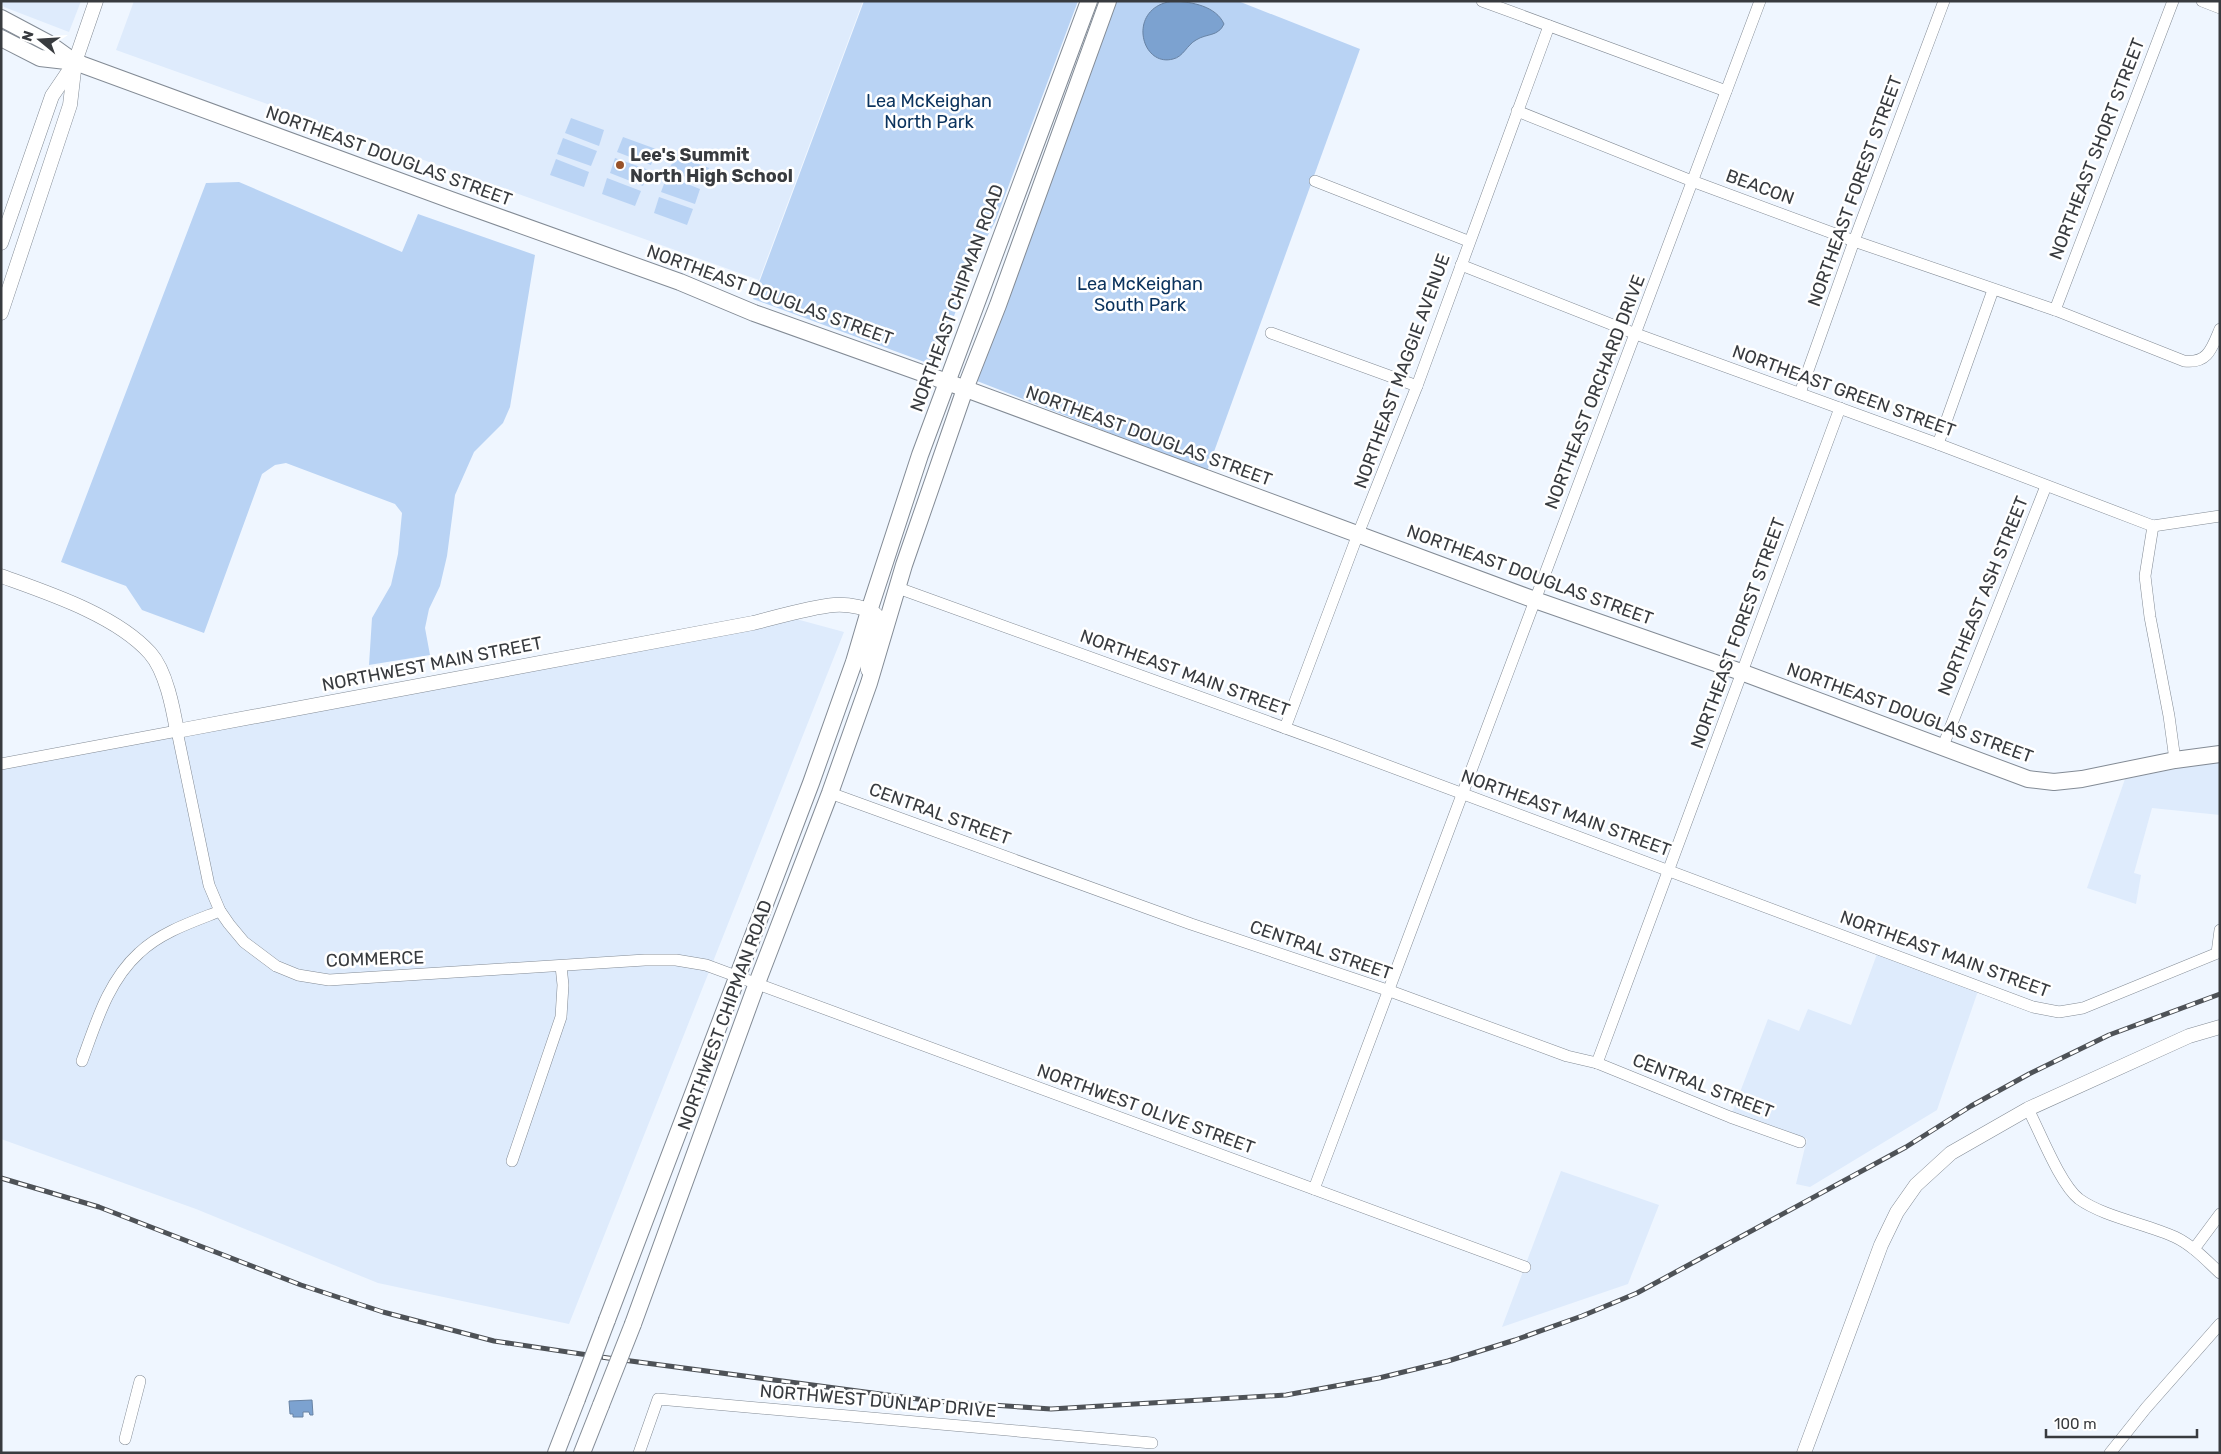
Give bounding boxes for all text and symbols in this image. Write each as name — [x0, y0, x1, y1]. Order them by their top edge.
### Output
north arrow — [15, 15, 65, 65]
text: N — [18, 29, 38, 44]
street label: NORTHEAST SHORT STREET — [2045, 35, 2149, 263]
street label: NORTHEAST FOREST STREET — [1803, 73, 1907, 309]
park label: Lea McKeighan North Park — [866, 90, 992, 133]
street label: NORTHEAST DOUGLAS STREET — [263, 101, 515, 211]
place label: Lee's Summit North High School — [630, 144, 793, 187]
marker: Lee's Summit North High School — [614, 159, 626, 171]
street label: BEACON — [1723, 164, 1797, 210]
street label: NORTHEAST CHIPMAN ROAD — [906, 181, 1008, 415]
street label: NORTHEAST DOUGLAS STREET — [644, 240, 896, 350]
street label: NORTHEAST MAGGIE AVENUE — [1349, 251, 1455, 491]
street label: NORTHEAST ORCHARD DRIVE — [1540, 272, 1650, 512]
park label: Lea McKeighan South Park — [1077, 273, 1203, 316]
street label: NORTHEAST GREEN STREET — [1729, 340, 1959, 442]
street label: NORTHEAST DOUGLAS STREET — [1023, 381, 1275, 491]
street label: NORTHEAST ASH STREET — [1933, 493, 2033, 699]
street label: NORTHEAST FOREST STREET — [1686, 515, 1790, 751]
street label: NORTHEAST DOUGLAS STREET — [1404, 520, 1656, 630]
street label: NORTHEAST MAIN STREET — [1077, 625, 1293, 721]
street label: NORTHWEST MAIN STREET — [320, 632, 544, 696]
street label: NORTHEAST DOUGLAS STREET — [1784, 658, 2036, 768]
street label: NORTHEAST MAIN STREET — [1458, 765, 1674, 861]
street label: CENTRAL STREET — [866, 778, 1014, 850]
street label: NORTHWEST CHIPMAN ROAD — [673, 897, 777, 1133]
street label: NORTHEAST MAIN STREET — [1837, 906, 2053, 1002]
street label: CENTRAL STREET — [1247, 915, 1395, 985]
street label: COMMERCE — [325, 946, 425, 972]
street label: CENTRAL STREET — [1629, 1049, 1777, 1123]
street label: NORTHWEST OLIVE STREET — [1034, 1059, 1258, 1159]
street label: NORTHWEST DUNLAP DRIVE — [759, 1380, 997, 1422]
scale bar — [2046, 1406, 2197, 1438]
text: 100 m — [2054, 1415, 2096, 1433]

